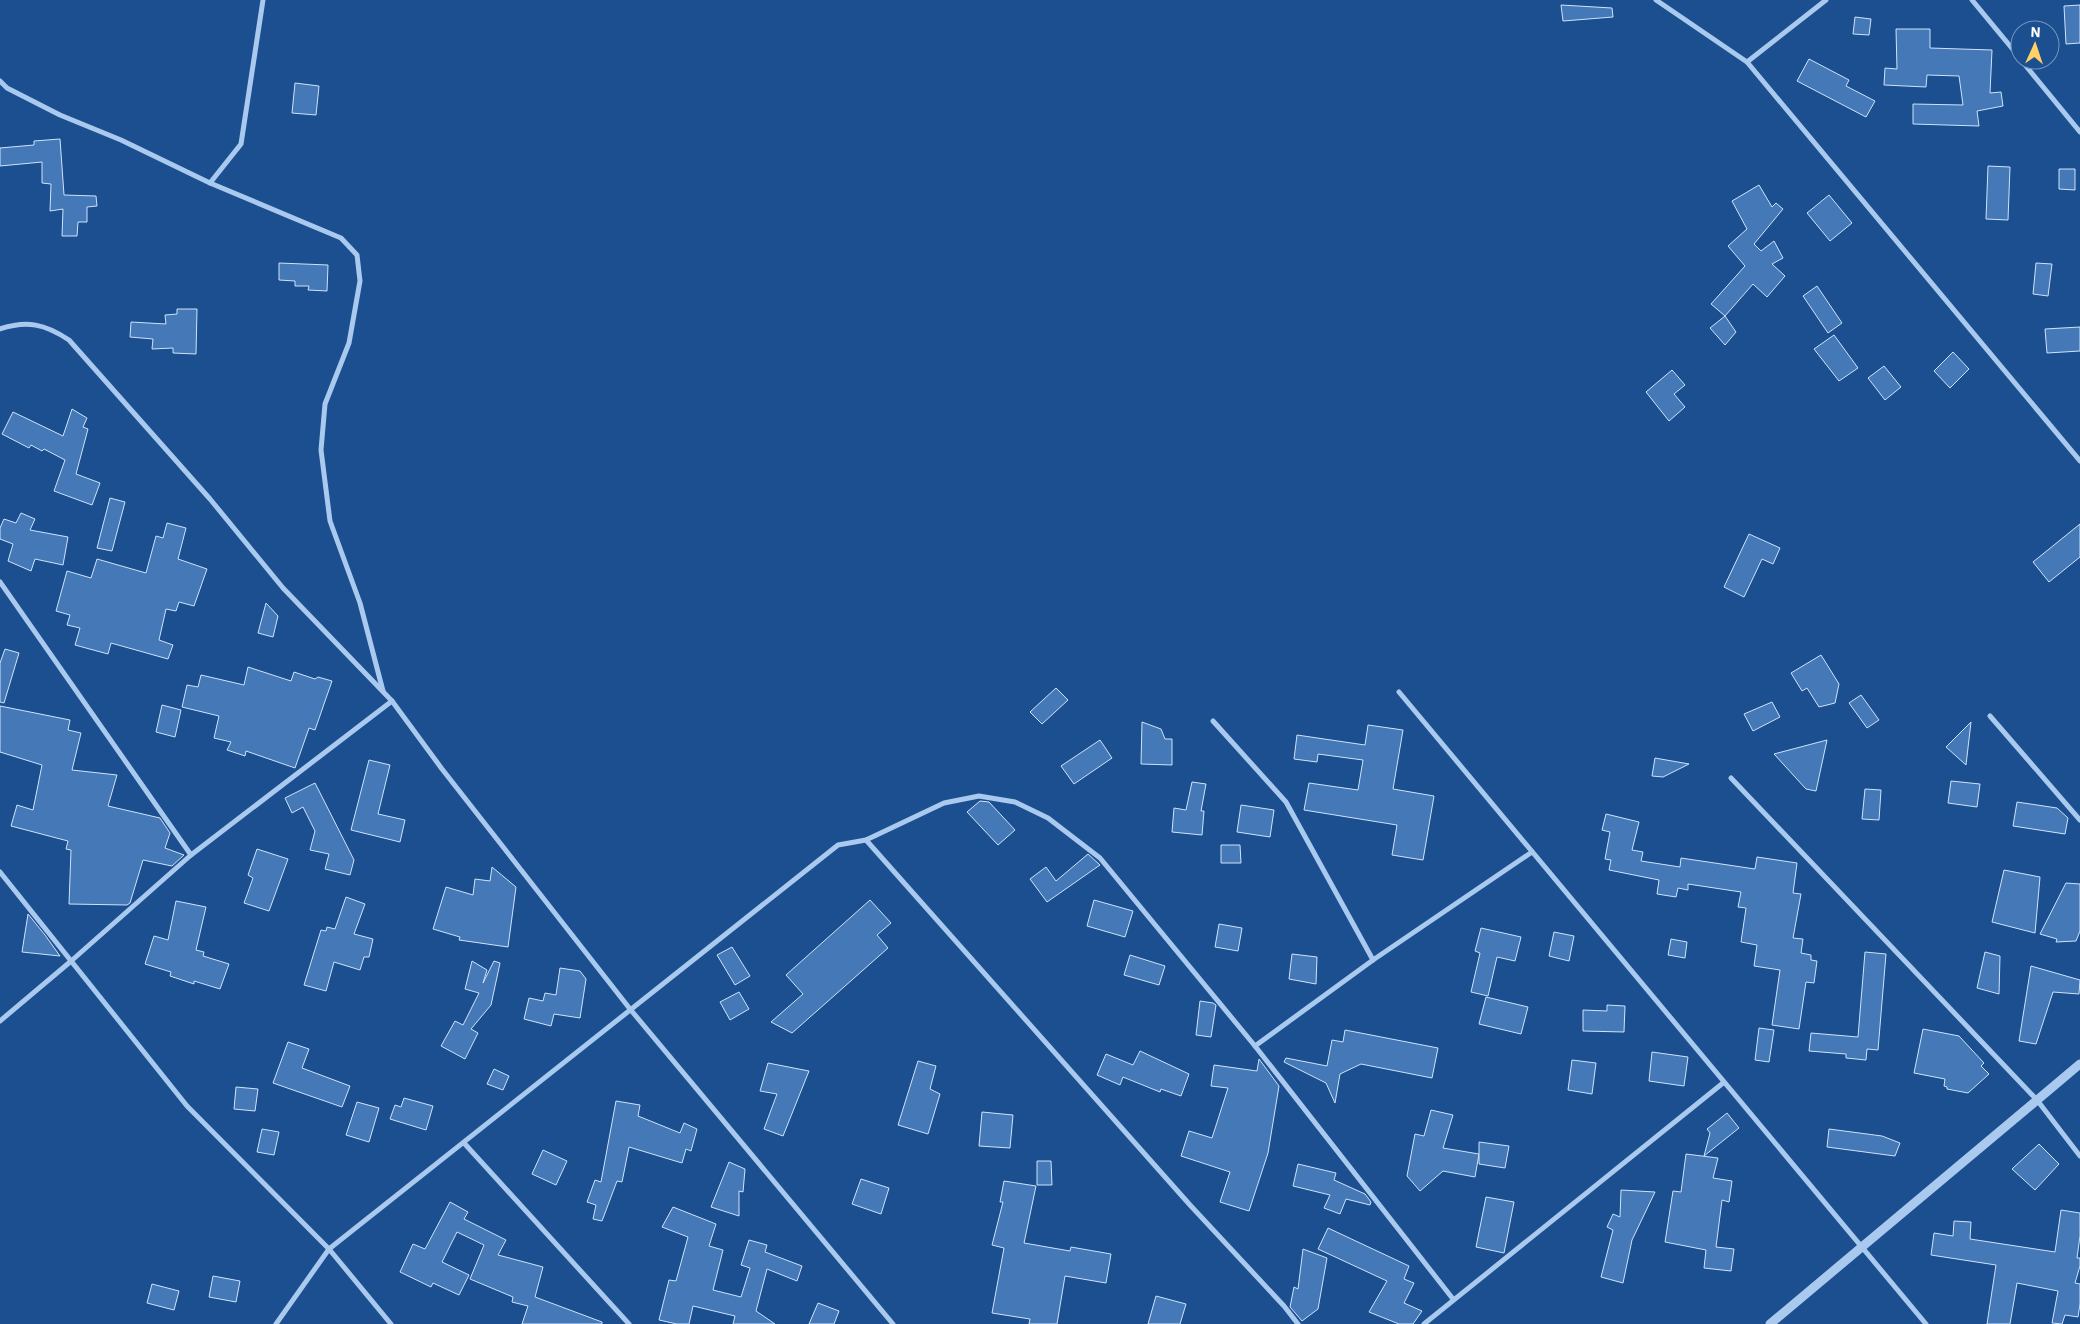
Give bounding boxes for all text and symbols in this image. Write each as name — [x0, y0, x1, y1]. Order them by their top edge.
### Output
north arrow — [2010, 20, 2060, 70]
text: N — [2030, 23, 2041, 41]

